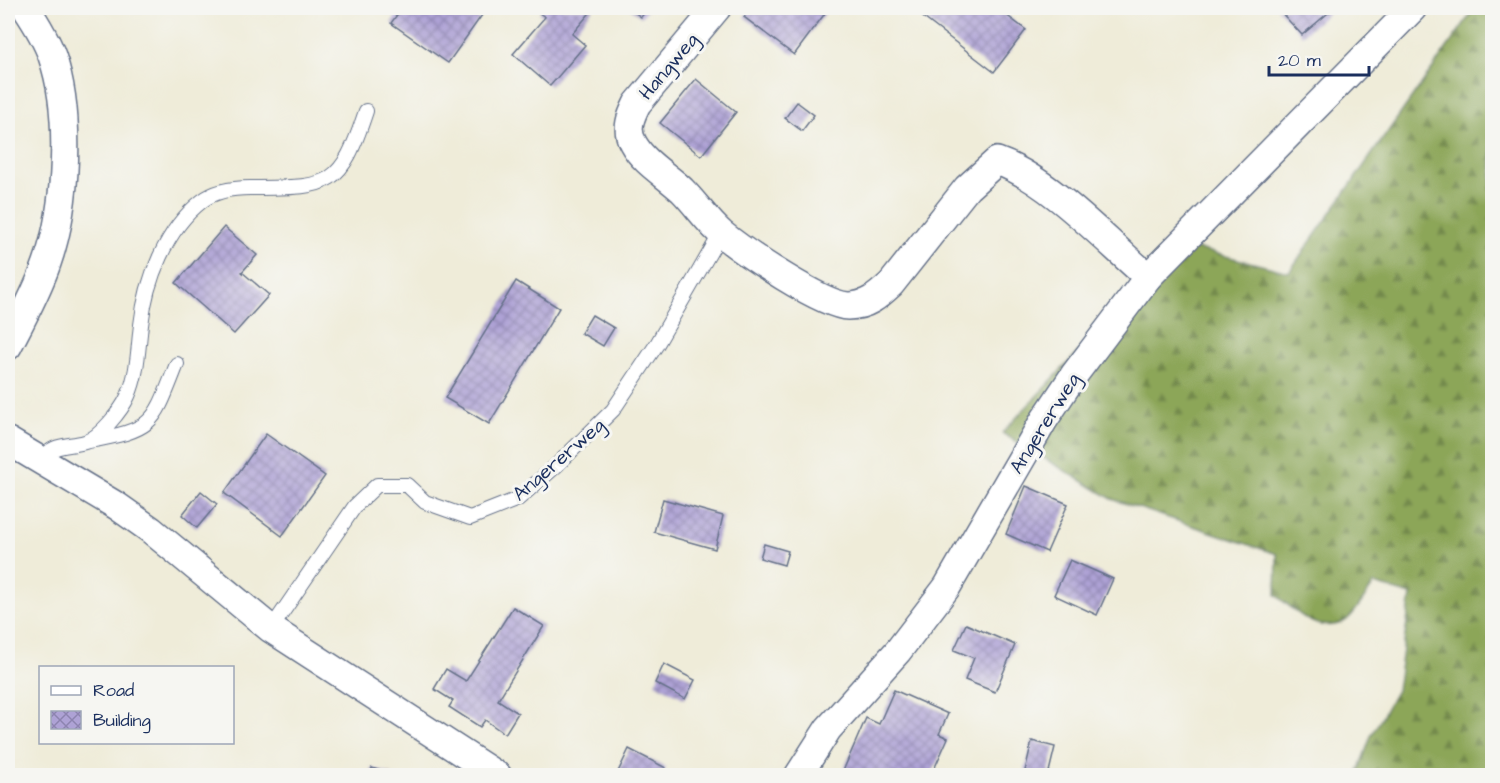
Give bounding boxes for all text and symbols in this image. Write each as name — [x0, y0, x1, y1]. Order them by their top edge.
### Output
street label: Hangweg — [632, 27, 706, 107]
scale bar — [1269, 39, 1370, 77]
text: 20 m — [1278, 48, 1321, 73]
street label: Angererweg — [1003, 368, 1088, 480]
street label: Angererweg — [506, 412, 612, 509]
legend — [39, 666, 234, 744]
text: Road — [93, 678, 134, 703]
text: Building — [93, 708, 151, 734]

